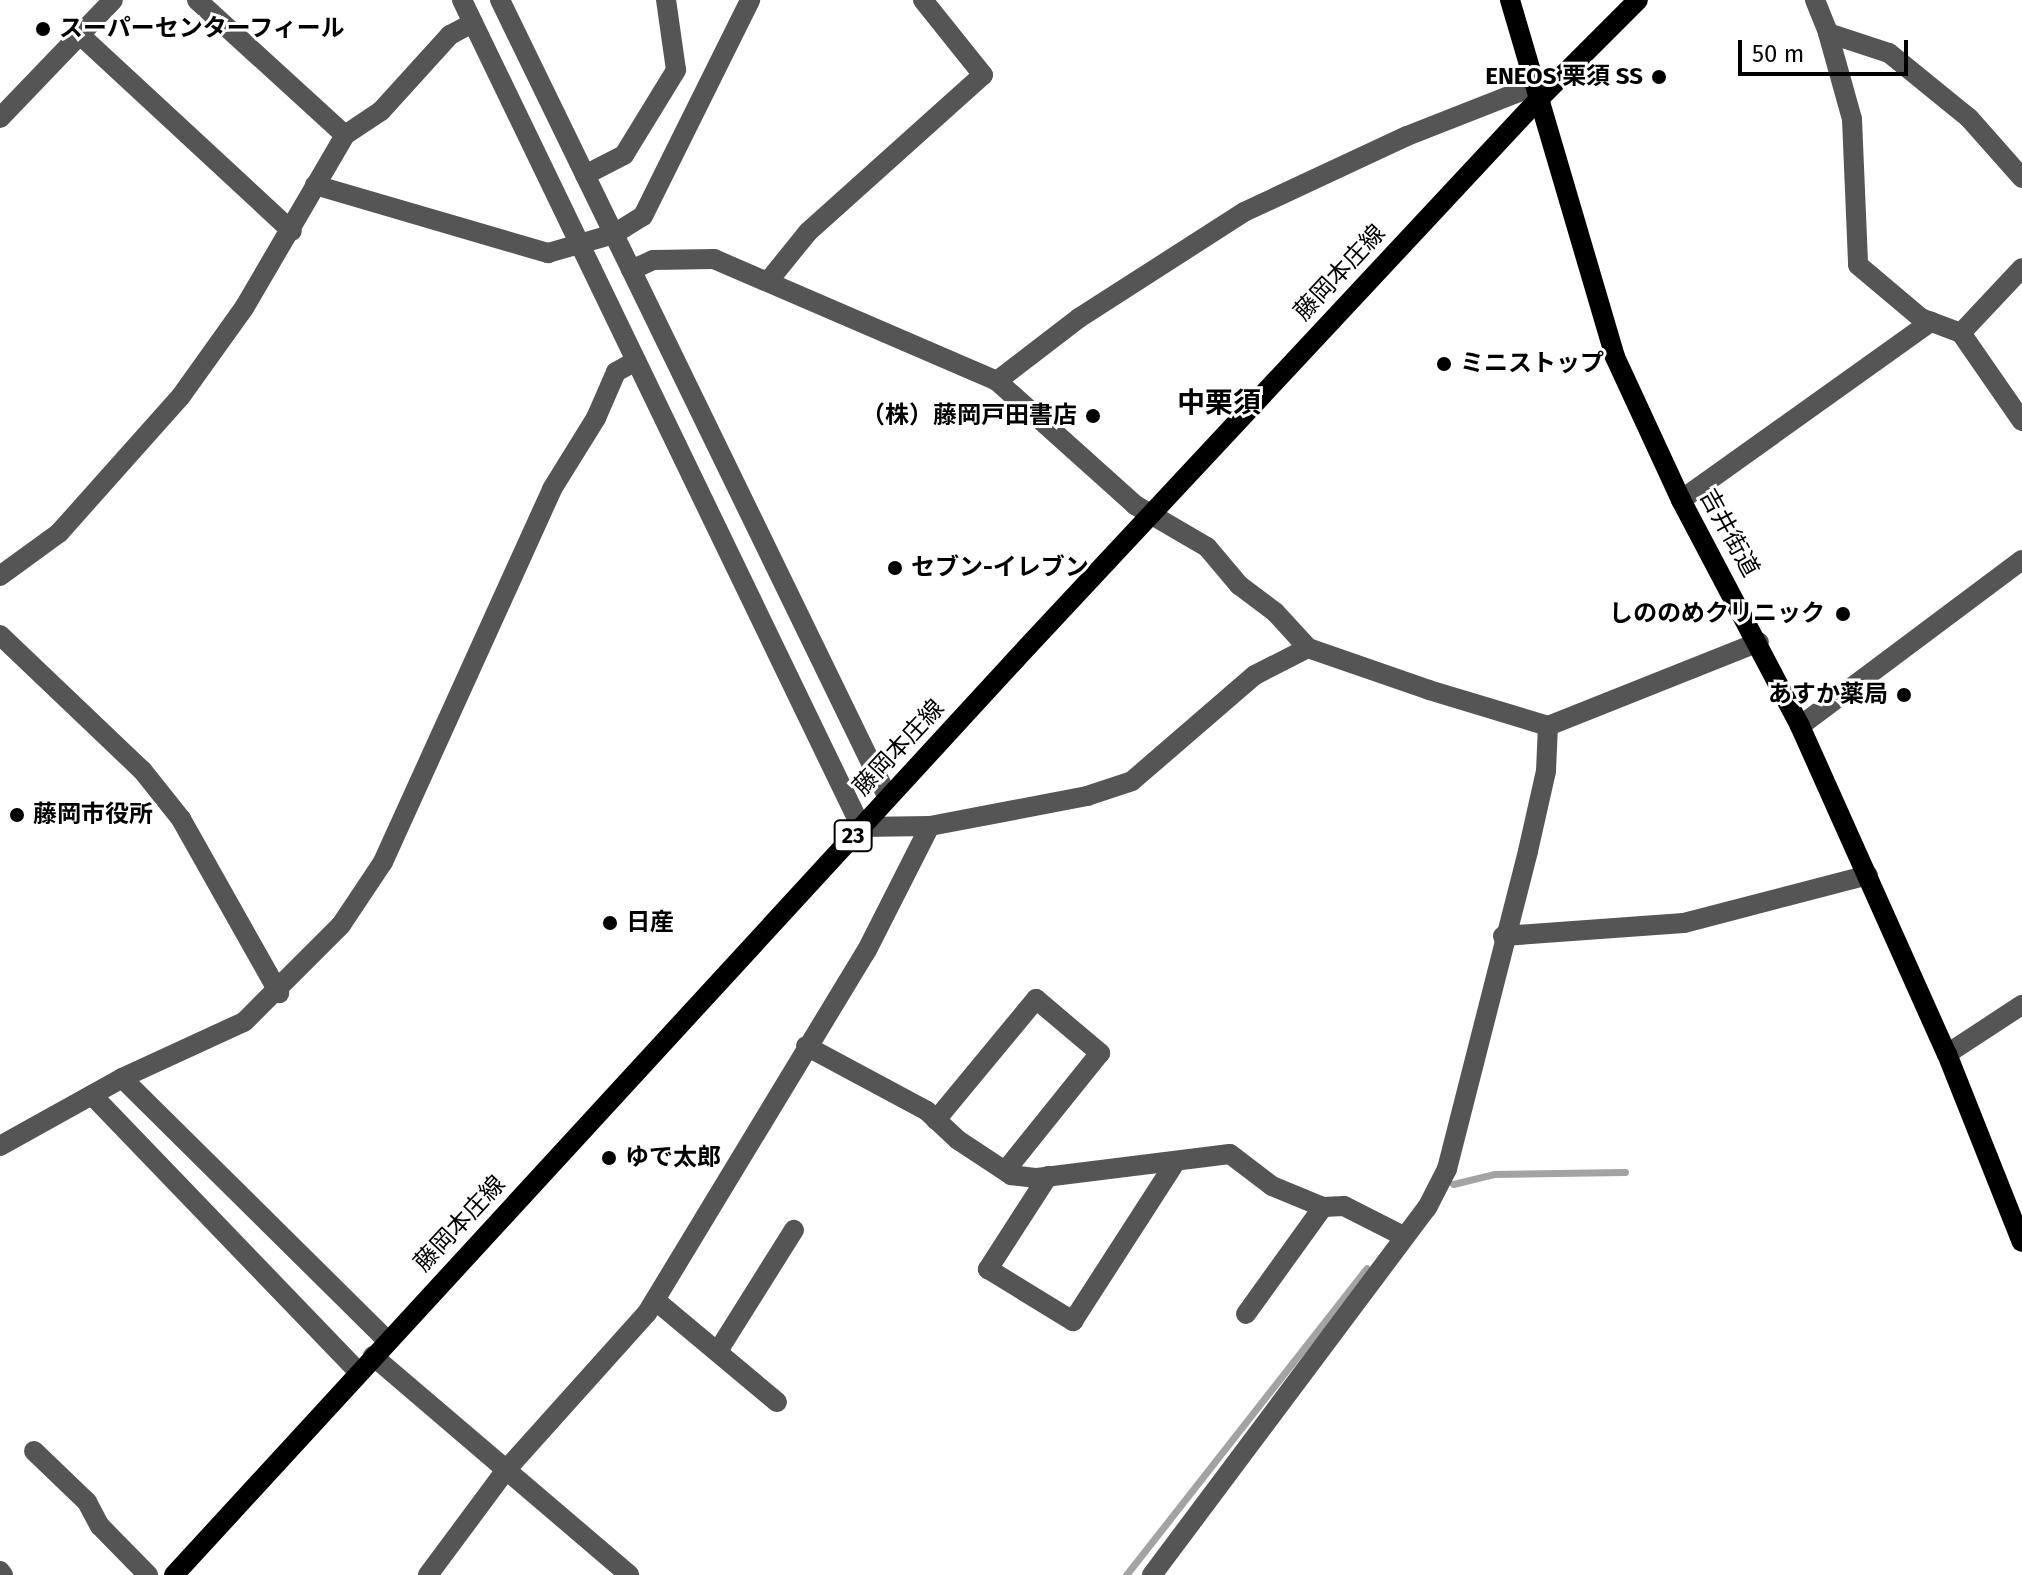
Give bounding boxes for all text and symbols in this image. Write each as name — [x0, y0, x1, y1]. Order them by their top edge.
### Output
place label: スーパーセンターフィール — [59, 15, 347, 43]
marker: スーパーセンターフィール — [34, 20, 52, 38]
scale bar — [1742, 24, 1912, 74]
text: 50 m — [1752, 40, 1804, 68]
place label: ENEOS 栗須 SS — [1485, 63, 1643, 91]
marker: ENEOS 栗須 SS — [1650, 68, 1668, 86]
street label: 藤岡本庄線 — [1289, 219, 1391, 327]
place label: ミニストップ — [1460, 350, 1604, 378]
marker: ミニストップ — [1435, 355, 1453, 373]
district label: 中栗須 — [1177, 386, 1261, 420]
place label: （株）藤岡戸田書店 — [861, 402, 1077, 430]
marker: （株）藤岡戸田書店 — [1084, 407, 1102, 425]
street label: 吉井街道 — [1693, 484, 1765, 582]
place label: セブン-イレブン — [911, 554, 1089, 582]
marker: セブン-イレブン — [886, 559, 904, 577]
place label: しののめクリニック — [1609, 600, 1825, 628]
marker: しののめクリニック — [1832, 603, 1854, 625]
place label: あすか薬局 — [1768, 681, 1888, 709]
marker: あすか薬局 — [1895, 686, 1913, 704]
street label: 藤岡本庄線 — [848, 694, 950, 802]
place label: 藤岡市役所 — [33, 801, 153, 829]
marker: 藤岡市役所 — [8, 806, 26, 824]
road number: 23 — [833, 818, 873, 854]
place label: 日産 — [626, 909, 674, 937]
marker: 日産 — [601, 914, 619, 932]
place label: ゆで太郎 — [625, 1144, 721, 1172]
marker: ゆで太郎 — [600, 1149, 618, 1167]
street label: 藤岡本庄線 — [409, 1170, 511, 1278]

